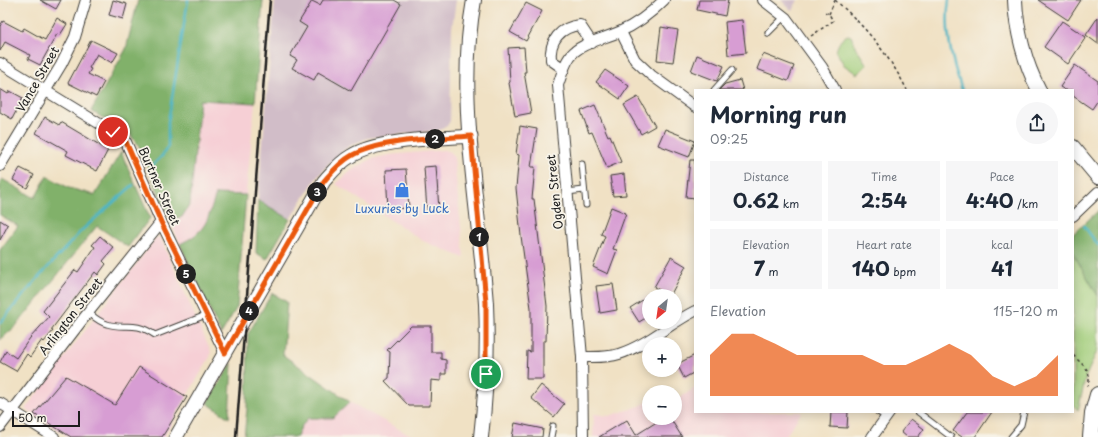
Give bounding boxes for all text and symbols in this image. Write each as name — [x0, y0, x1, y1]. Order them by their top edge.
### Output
street label: Vance Street — [11, 43, 63, 115]
text: Morning run — [710, 97, 847, 130]
button: share — [1016, 102, 1058, 144]
pin — [96, 115, 130, 149]
icon: check — [102, 121, 124, 143]
pin: 2 — [425, 129, 445, 149]
text: 09:25 — [710, 129, 748, 148]
text: 2 — [431, 130, 439, 147]
street label: Burtner Street — [135, 144, 185, 228]
street label: Ogden Street — [541, 154, 567, 230]
text: Distance — [743, 168, 789, 185]
text: Time — [871, 168, 897, 185]
text: Pace — [990, 168, 1014, 185]
shop icon: Luxuries by Luck — [393, 181, 411, 199]
pin: 3 — [307, 182, 327, 202]
text: 3 — [313, 183, 321, 200]
text: 0.62 — [733, 185, 779, 215]
text: 2:54 — [861, 185, 907, 215]
text: 4:40 — [966, 185, 1014, 215]
text: km — [779, 195, 799, 212]
text: /km — [1014, 195, 1038, 212]
place label: Luxuries by Luck — [355, 199, 449, 217]
pin: 1 — [469, 227, 489, 247]
text: 1 — [476, 228, 482, 245]
text: Elevation — [742, 236, 790, 253]
text: Heart rate — [856, 236, 912, 253]
text: kcal — [991, 236, 1013, 253]
text: 7 — [753, 253, 765, 283]
text: 140 — [852, 253, 890, 283]
text: 41 — [991, 253, 1013, 283]
text: m — [765, 263, 779, 280]
text: bpm — [890, 263, 916, 280]
pin: 5 — [176, 264, 196, 284]
text: 5 — [182, 265, 190, 282]
street label: Arlington Street — [34, 273, 106, 358]
north arrow — [642, 289, 682, 329]
map controls — [642, 289, 682, 425]
pin: 4 — [239, 301, 259, 321]
text: Elevation — [710, 301, 766, 320]
text: 115–120 m — [993, 301, 1058, 320]
text: 4 — [245, 302, 253, 319]
button: + — [642, 337, 682, 377]
pin — [469, 357, 503, 391]
icon: arrive — [475, 363, 497, 385]
button: − — [642, 385, 682, 425]
scale bar — [12, 409, 80, 428]
text: 50 m — [18, 409, 47, 426]

